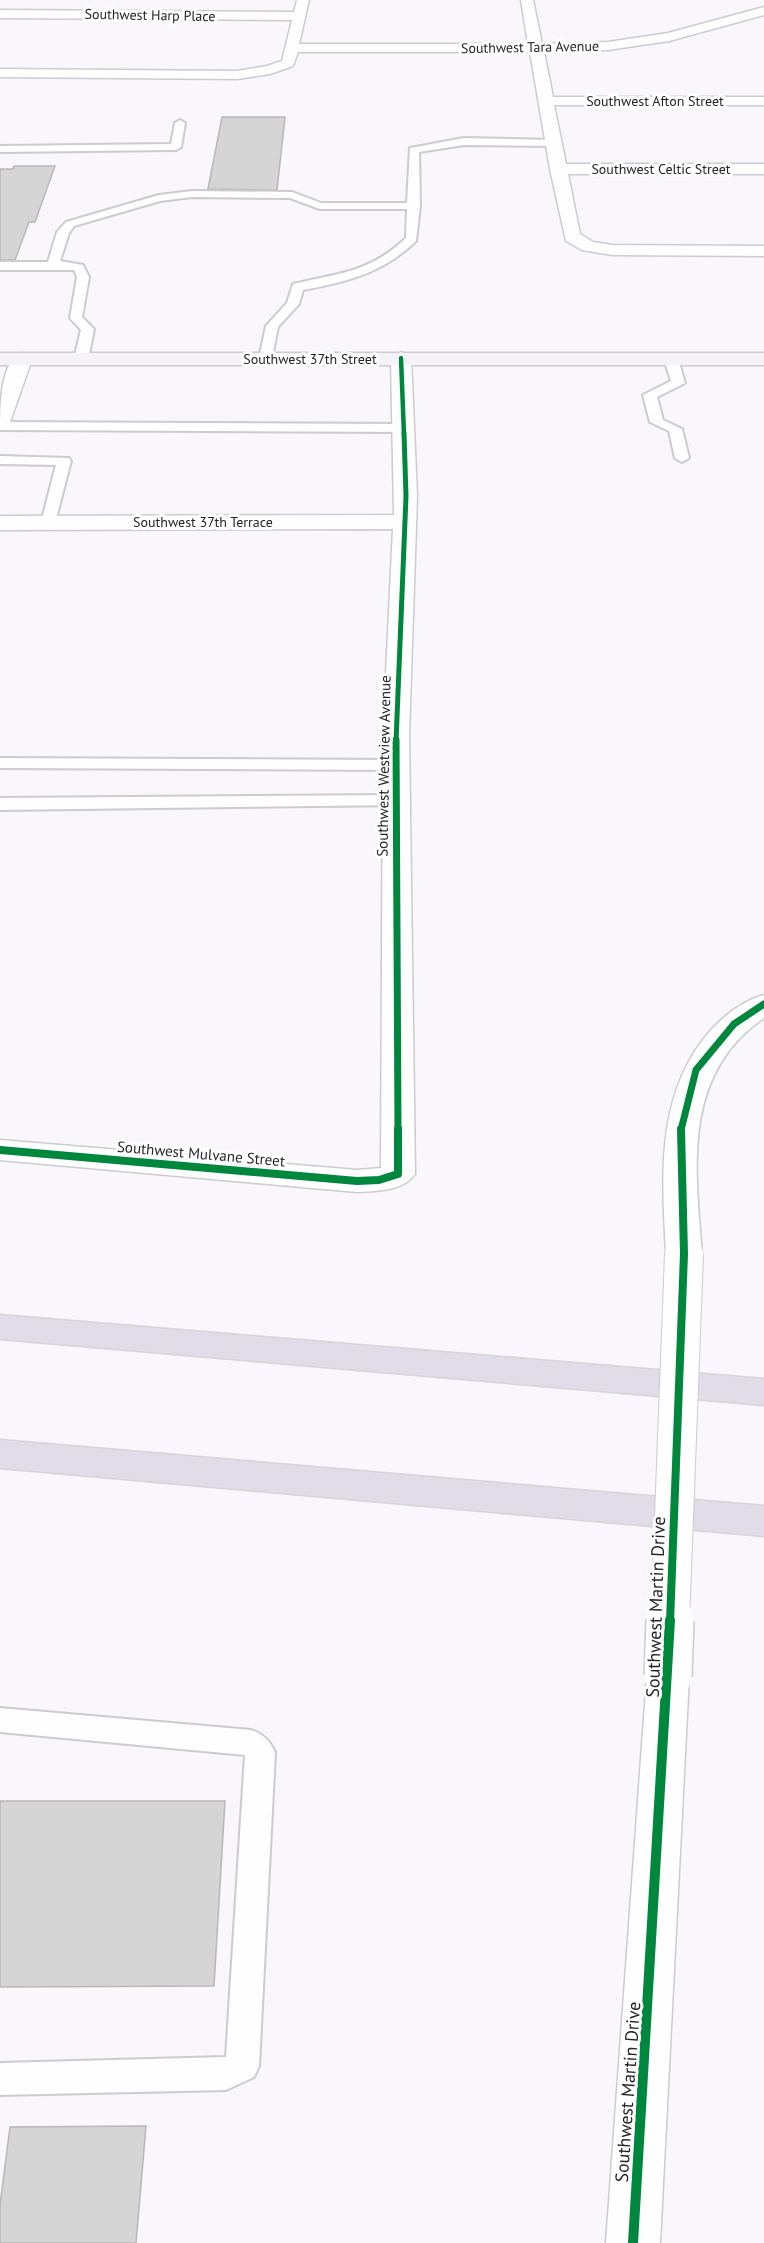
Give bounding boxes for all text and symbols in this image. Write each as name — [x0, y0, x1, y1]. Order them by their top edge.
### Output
street label: Southwest Harp Place — [84, 5, 216, 25]
street label: Southwest Tara Avenue — [461, 37, 599, 57]
street label: Southwest Afton Street — [586, 92, 724, 110]
street label: Southwest Celtic Street — [591, 160, 731, 178]
street label: Southwest 37th Street — [243, 350, 377, 368]
street label: Southwest 37th Terrace — [133, 513, 273, 531]
street label: Southwest Westview Avenue — [372, 675, 395, 857]
street label: Southwest Mulvane Street — [116, 1137, 286, 1170]
street label: Southwest Martin Drive — [641, 1516, 670, 1698]
street label: Southwest Martin Drive — [610, 2001, 645, 2183]

